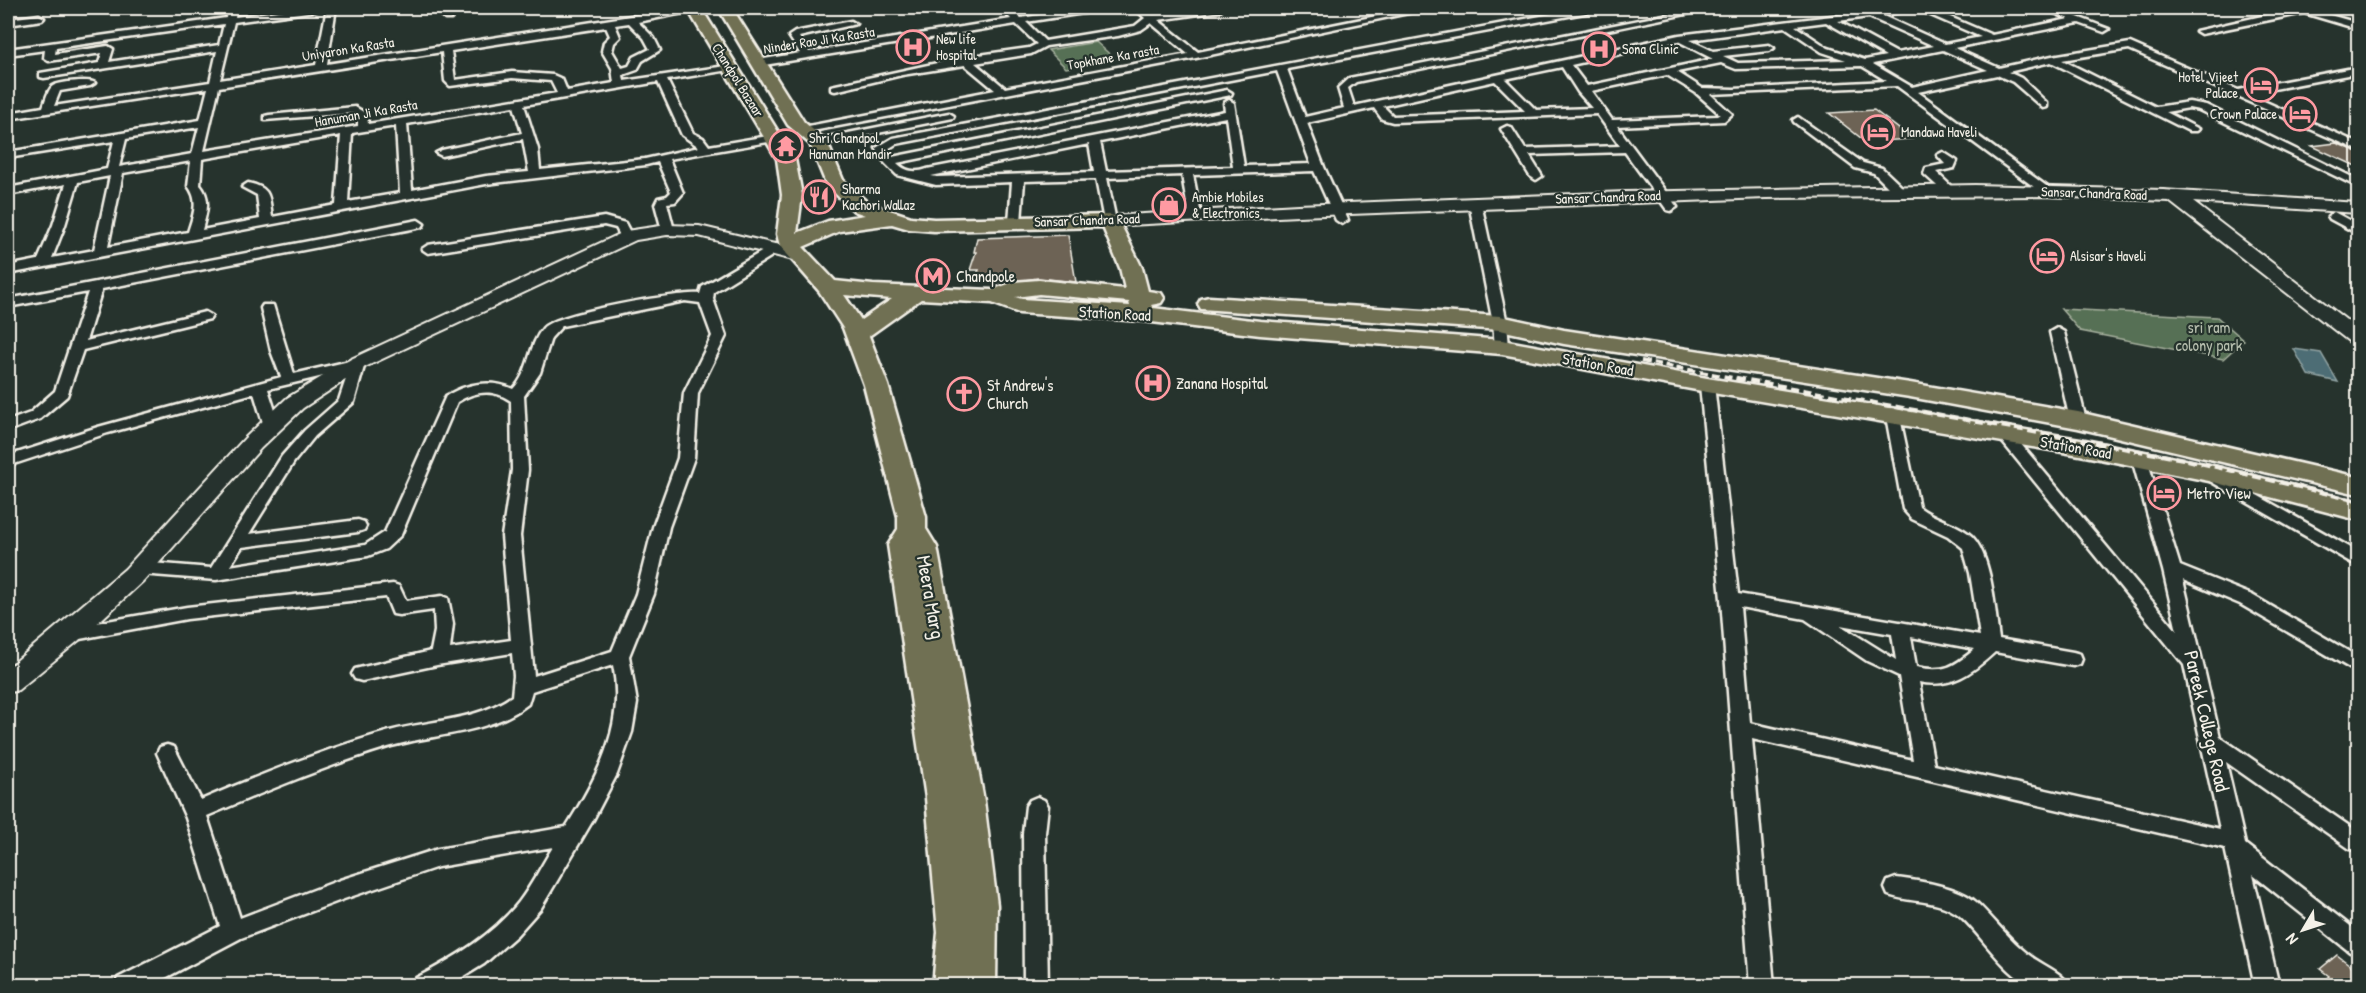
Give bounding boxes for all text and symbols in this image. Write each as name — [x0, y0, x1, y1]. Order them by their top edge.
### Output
street label: Ninder Rao Ji Ka Rasta — [762, 21, 876, 58]
hospital icon: New life Hospital — [895, 29, 931, 65]
place label: New life Hospital — [936, 29, 977, 65]
hospital icon: Sona Clinic — [1581, 31, 1617, 67]
street label: Uniyaron Ka Rasta — [301, 32, 396, 66]
street label: Chandpol Bazaar — [707, 39, 769, 122]
street label: Topkhane Ka rasta — [1065, 39, 1161, 75]
place label: Sona Clinic — [1622, 39, 1679, 58]
place label: Hotel Vijeet Palace — [2178, 67, 2238, 102]
hotel icon: Hotel Vijeet Palace — [2243, 67, 2279, 103]
street label: Hanuman Ji Ka Rasta — [313, 94, 419, 131]
hotel icon: Crown Palace — [2282, 96, 2318, 132]
place label: Crown Palace — [2210, 104, 2277, 123]
hotel icon: Mandawa Haveli — [1860, 114, 1896, 150]
place label: Mandawa Haveli — [1901, 122, 1977, 141]
temple icon: Shri Chandpol Hanuman Mandir — [768, 128, 804, 164]
place label: Shri Chandpol Hanuman Mandir — [809, 128, 892, 163]
restaurant icon: Sharma Kachori Wallaz — [801, 179, 837, 215]
place label: Sharma Kachori Wallaz — [842, 179, 915, 214]
street label: Sansar Chandra Road — [2041, 181, 2148, 204]
street label: Sansar Chandra Road — [1555, 185, 1662, 208]
shop icon: Ambie Mobiles & Electronics — [1151, 187, 1187, 223]
place label: Ambie Mobiles & Electronics — [1192, 187, 1264, 222]
street label: Sansar Chandra Road — [1034, 208, 1141, 231]
hotel icon: Alsisar's Haveli — [2029, 238, 2065, 274]
place label: Alsisar's Haveli — [2070, 246, 2146, 265]
metro station icon: Chandpole — [915, 258, 951, 294]
place label: Chandpole — [956, 265, 1016, 287]
street label: Station Road — [1079, 300, 1151, 326]
park label: sri ram colony park — [2176, 316, 2243, 356]
street label: Station Road — [1561, 347, 1635, 381]
hospital icon: Zanana Hospital — [1135, 365, 1171, 401]
place label: Zanana Hospital — [1176, 372, 1268, 394]
place label: St Andrew's Church — [987, 374, 1054, 414]
church icon: St Andrew's Church — [946, 376, 982, 412]
street label: Station Road — [2039, 430, 2113, 464]
hotel icon: Metro View — [2146, 475, 2182, 511]
place label: Metro View — [2187, 482, 2251, 504]
street label: Meera Marg — [911, 553, 952, 641]
street label: Pareek College Road — [2178, 648, 2237, 794]
north arrow — [2273, 900, 2333, 960]
text: N — [2280, 929, 2303, 950]

